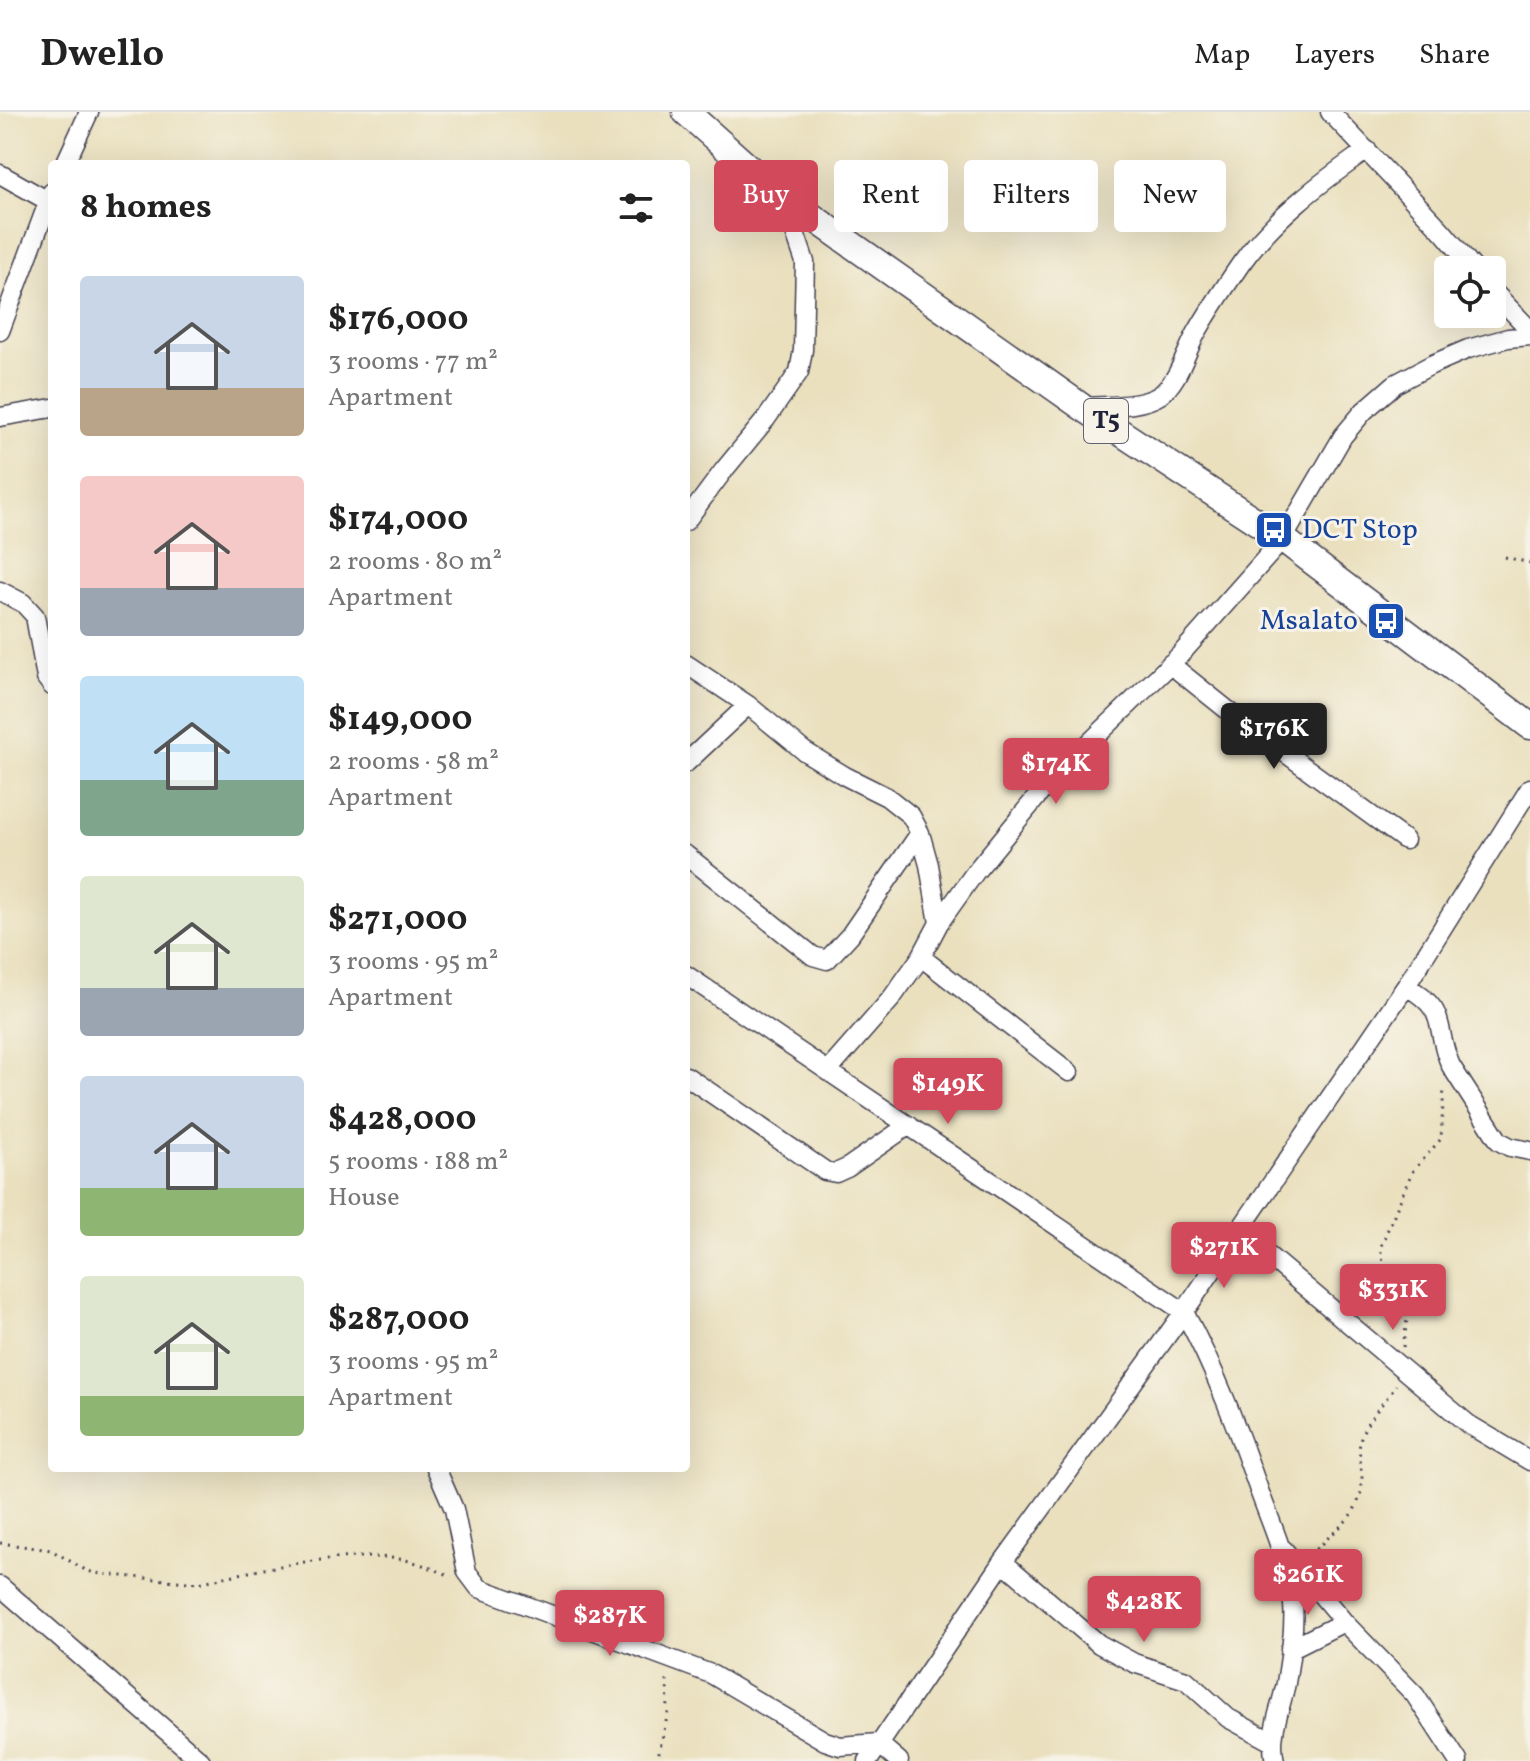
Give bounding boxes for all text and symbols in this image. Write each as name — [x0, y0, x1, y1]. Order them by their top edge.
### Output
text: Dwello — [40, 29, 164, 82]
text: Map — [1194, 36, 1250, 75]
text: Layers — [1294, 36, 1375, 75]
text: Share — [1419, 36, 1490, 75]
chip: Buy — [714, 160, 818, 232]
chip: Rent — [834, 160, 948, 232]
chip: Filters — [964, 160, 1098, 232]
chip: New — [1114, 160, 1226, 232]
text: 8 homes — [80, 185, 212, 232]
icon: filters — [614, 186, 658, 230]
map controls — [1434, 256, 1506, 328]
button: locate — [1434, 256, 1506, 328]
text: $176,000 — [328, 297, 469, 344]
icon: home — [144, 308, 240, 404]
text: 3 rooms · 77 m² — [328, 344, 498, 380]
text: Apartment — [328, 380, 453, 416]
road number: T5 — [1084, 399, 1128, 443]
text: $174,000 — [328, 497, 468, 544]
icon: home — [144, 508, 240, 604]
bus stop icon: DCT Stop — [1253, 509, 1295, 551]
place label: DCT Stop — [1302, 511, 1418, 550]
text: 2 rooms · 80 m² — [328, 544, 502, 580]
text: Apartment — [328, 580, 453, 616]
bus stop icon: Msalato — [1365, 600, 1407, 642]
place label: Msalato — [1260, 602, 1358, 641]
text: $149,000 — [328, 697, 472, 744]
pin: $176K — [1218, 703, 1330, 771]
icon: home — [144, 708, 240, 804]
text: $176K — [1239, 711, 1309, 747]
pin: $174K — [1000, 738, 1112, 806]
text: 2 rooms · 58 m² — [328, 744, 499, 780]
text: $174K — [1021, 746, 1091, 782]
text: Apartment — [328, 780, 453, 816]
text: $271,000 — [328, 897, 467, 944]
icon: home — [144, 908, 240, 1004]
text: 3 rooms · 95 m² — [328, 944, 498, 980]
text: Apartment — [328, 980, 453, 1016]
pin: $149K — [892, 1058, 1004, 1126]
text: $149K — [911, 1066, 985, 1102]
text: $428,000 — [328, 1097, 477, 1144]
icon: home — [144, 1108, 240, 1204]
text: 5 rooms · 188 m² — [328, 1144, 508, 1180]
text: House — [328, 1180, 400, 1216]
pin: $271K — [1168, 1222, 1280, 1290]
text: $271K — [1189, 1230, 1259, 1266]
pin: $331K — [1337, 1264, 1449, 1332]
text: $331K — [1358, 1272, 1428, 1308]
text: $287,000 — [328, 1297, 469, 1344]
icon: home — [144, 1308, 240, 1404]
text: 3 rooms · 95 m² — [328, 1344, 498, 1380]
text: Apartment — [328, 1380, 453, 1416]
pin: $261K — [1252, 1549, 1364, 1617]
text: $261K — [1272, 1557, 1344, 1593]
pin: $428K — [1088, 1576, 1200, 1644]
text: $428K — [1106, 1584, 1182, 1620]
pin: $287K — [554, 1590, 666, 1658]
text: $287K — [573, 1598, 647, 1634]

